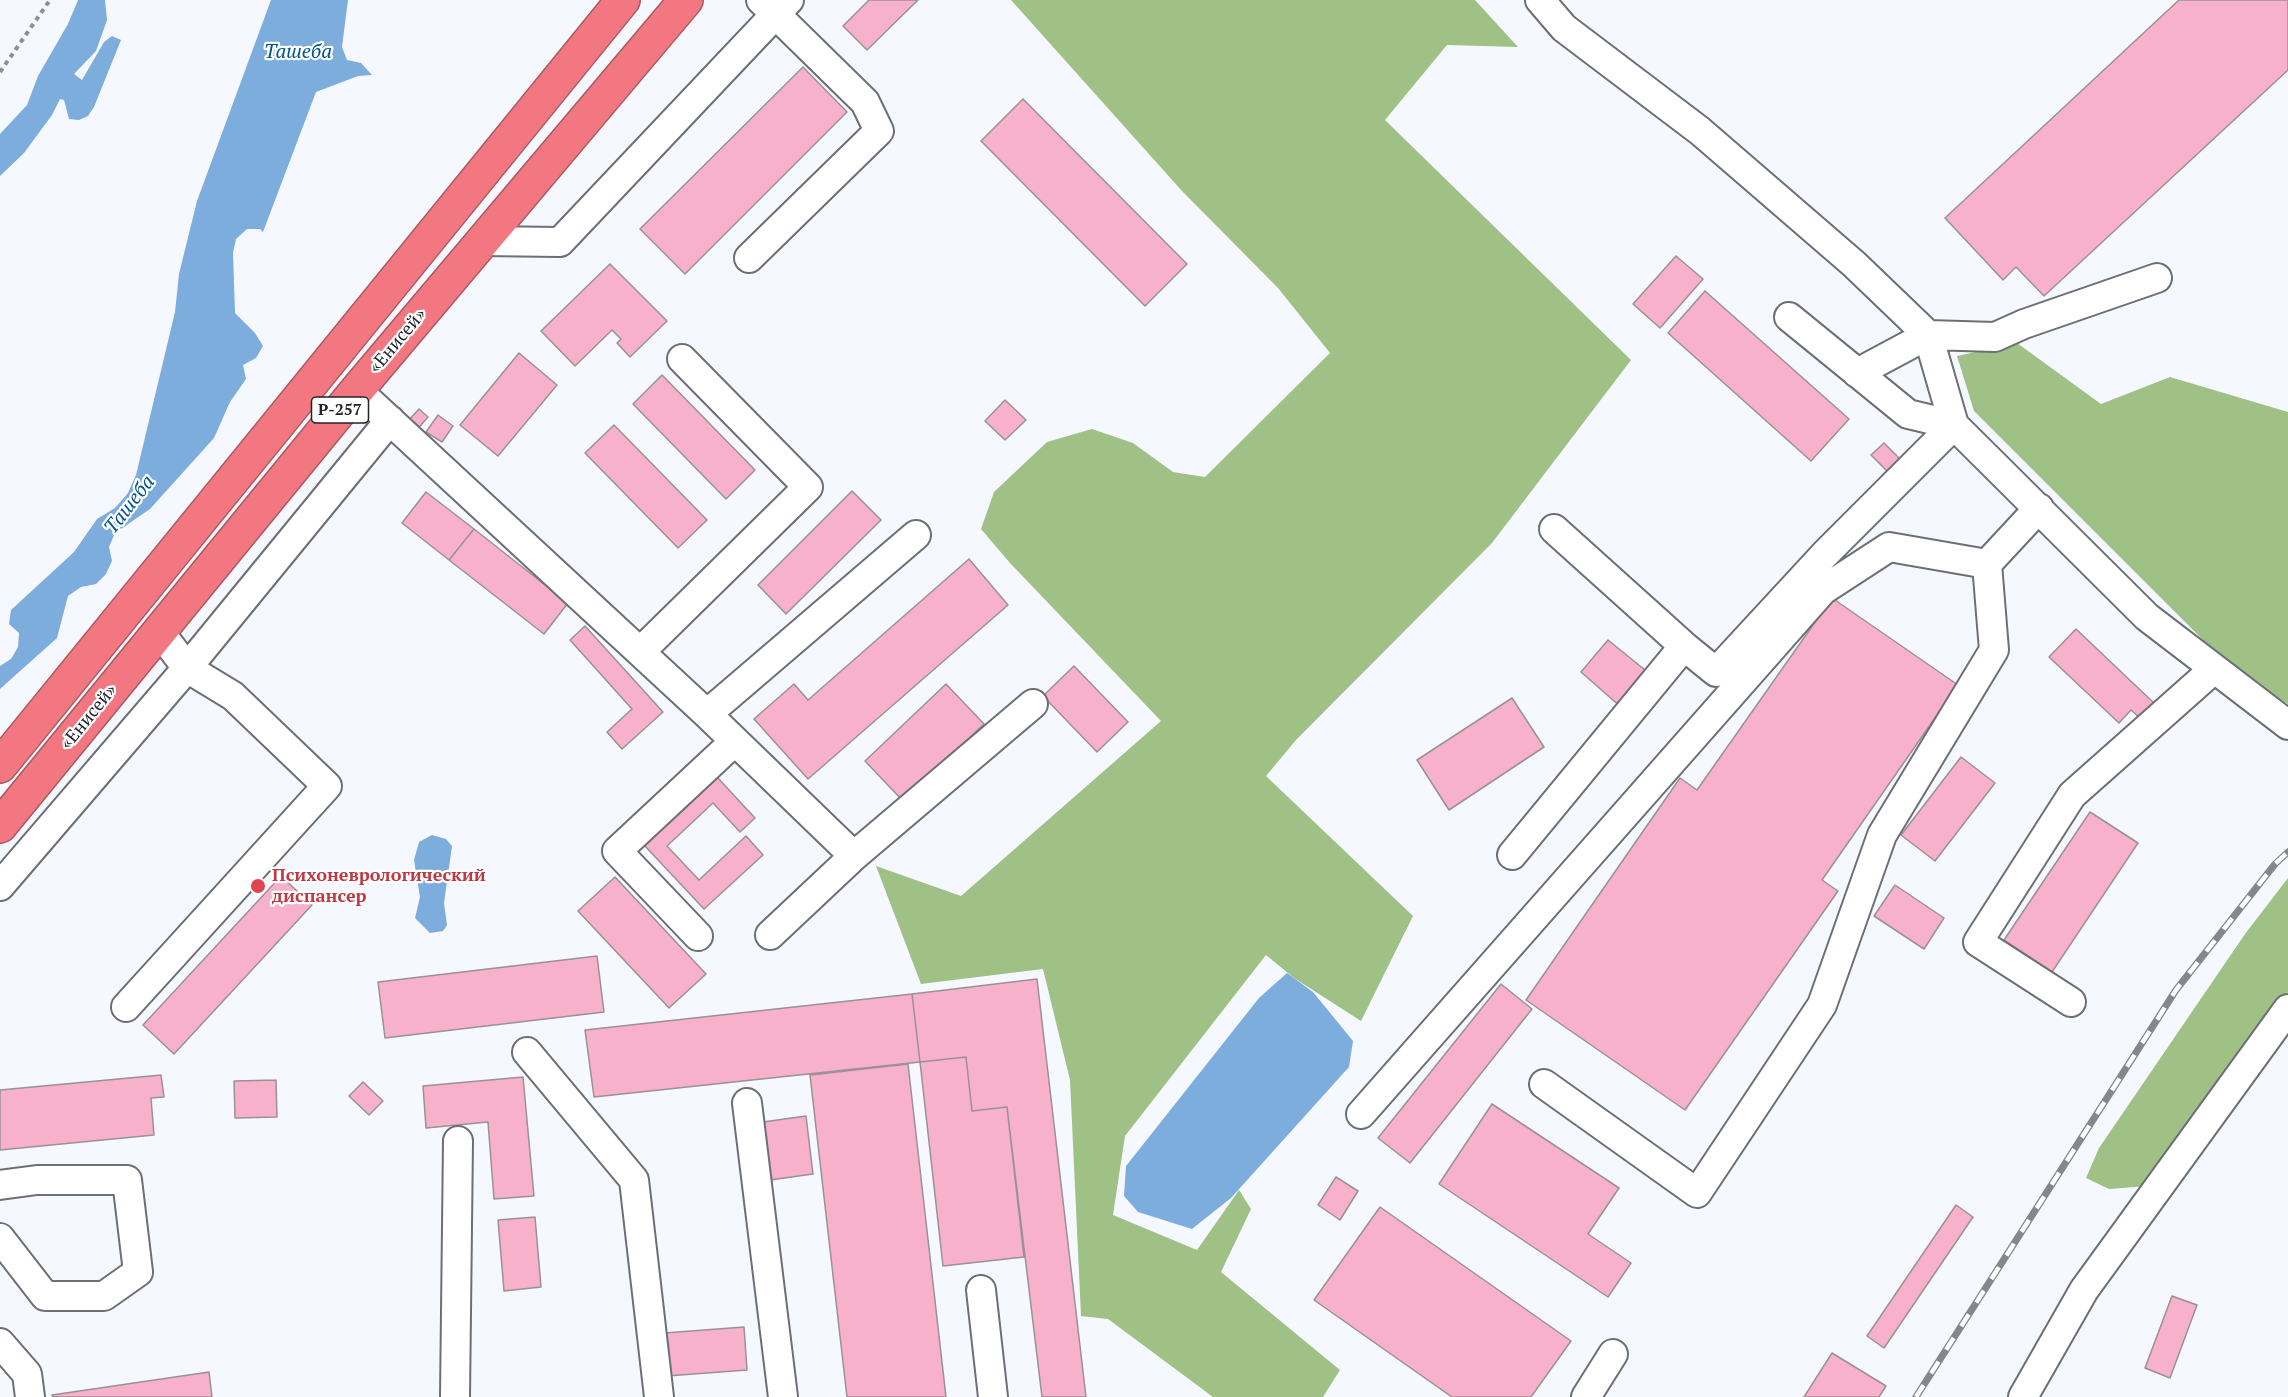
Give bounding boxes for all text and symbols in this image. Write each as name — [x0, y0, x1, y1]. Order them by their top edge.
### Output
water label: Ташеба — [264, 40, 332, 64]
street label: «Енисей» — [365, 304, 431, 378]
road number: Р-257 — [312, 397, 368, 423]
water label: Ташеба — [100, 471, 160, 539]
street label: «Енисей» — [56, 680, 122, 754]
place label: Психоневрологический диспансер — [272, 865, 486, 908]
marker: Психоневрологический диспансер — [249, 877, 267, 895]

